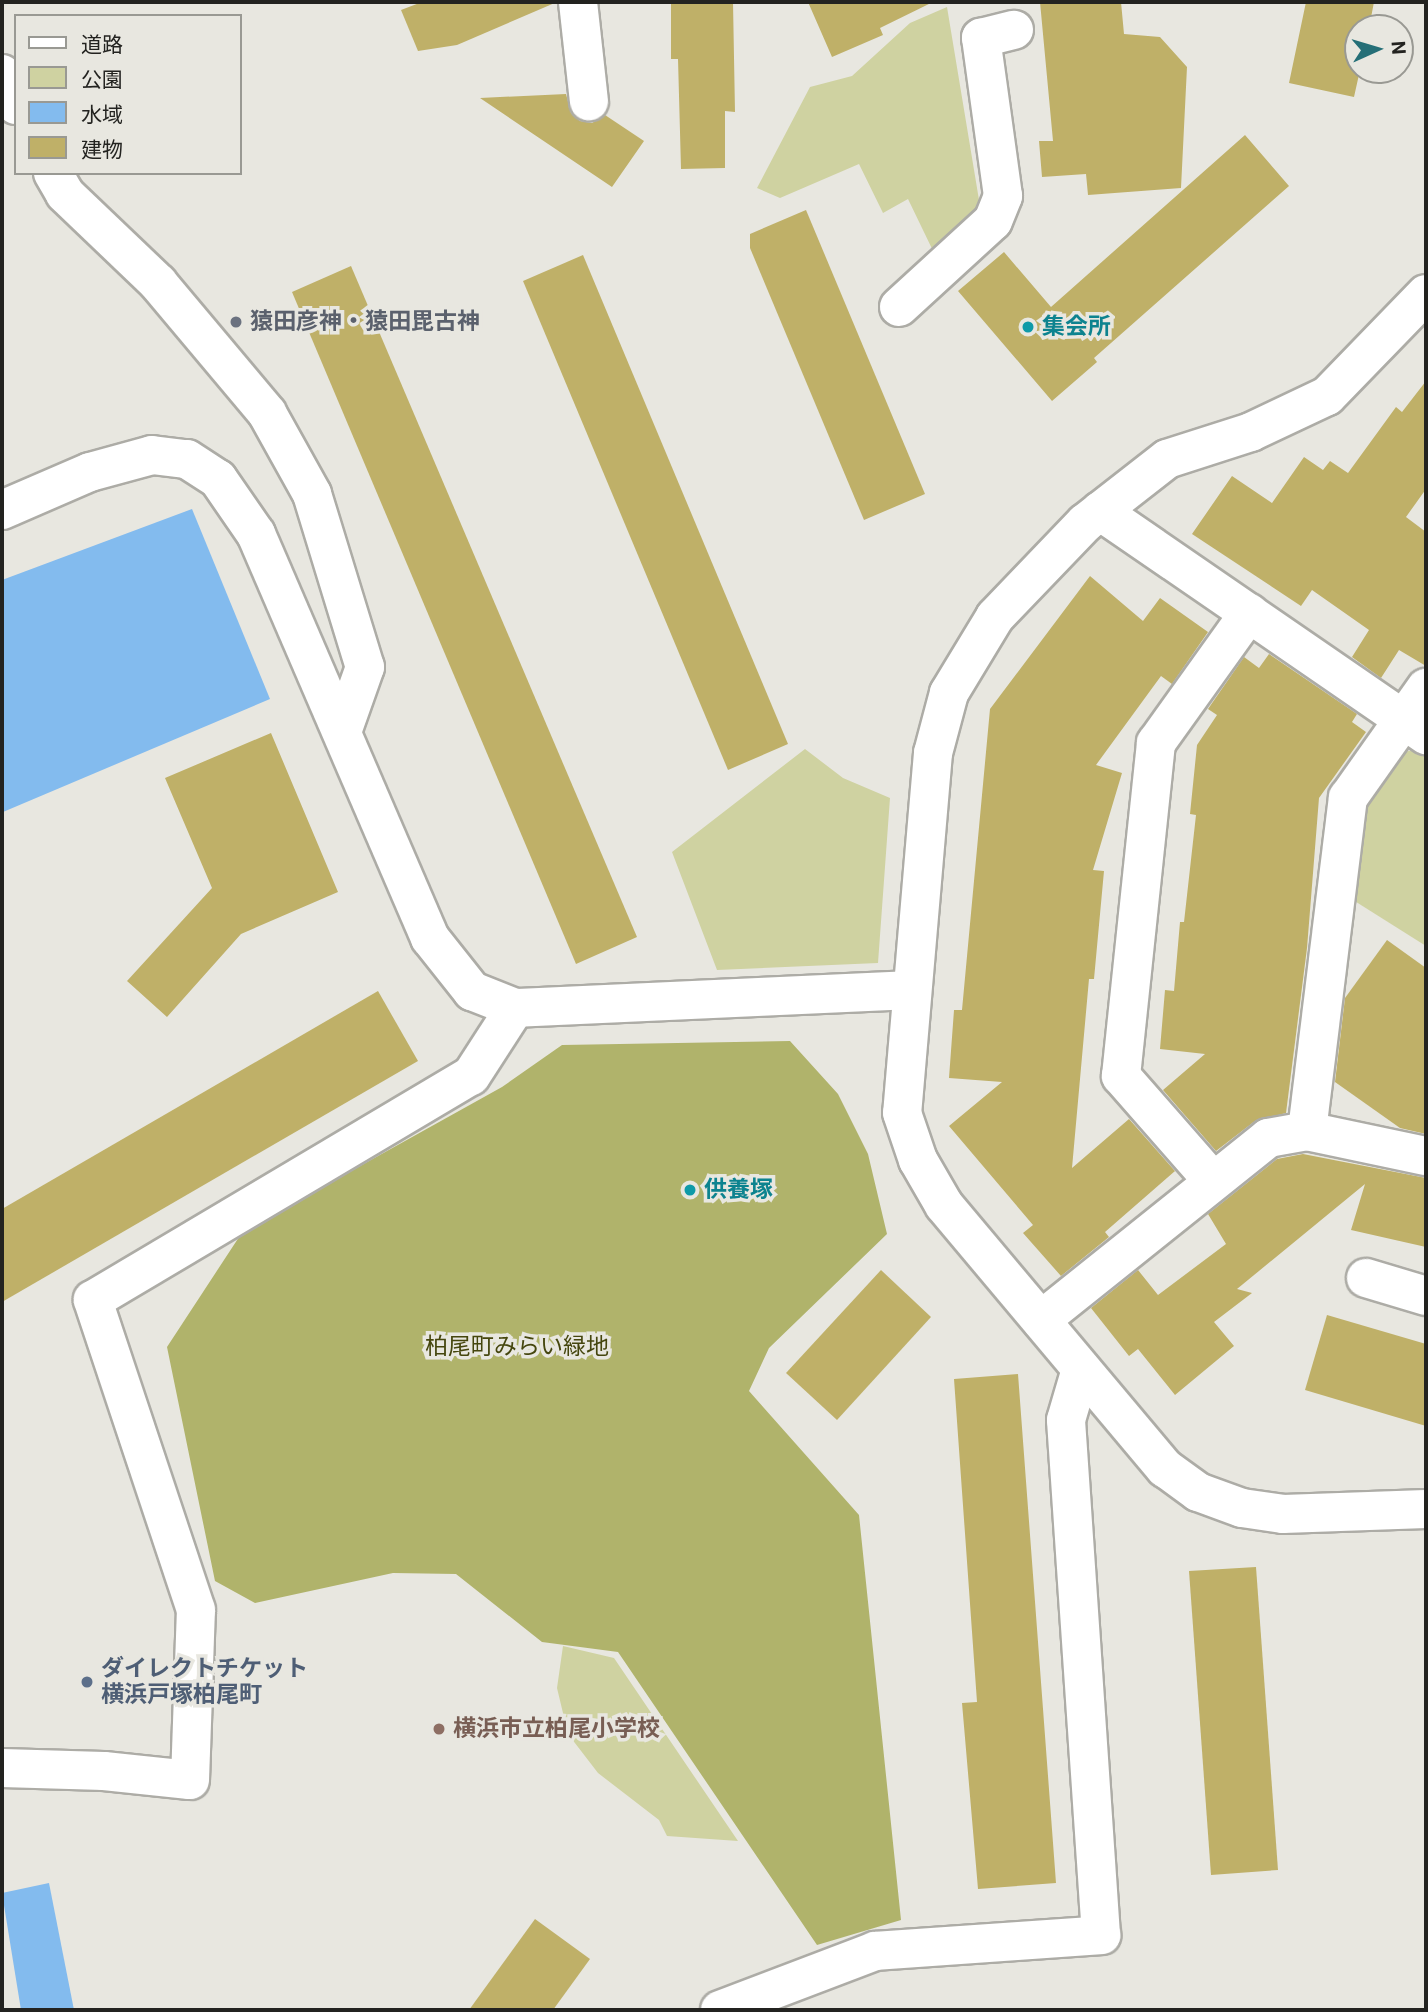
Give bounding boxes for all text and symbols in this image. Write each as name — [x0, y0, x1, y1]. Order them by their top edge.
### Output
legend — [14, 14, 242, 175]
north arrow — [1344, 14, 1414, 84]
text: 道路 — [81, 33, 123, 57]
text: N — [1387, 40, 1410, 55]
text: 公園 — [81, 68, 123, 92]
text: 水域 — [81, 103, 123, 127]
text: 建物 — [81, 138, 123, 162]
place label: 猿田彦神・猿田毘古神 — [250, 308, 480, 336]
place label: 集会所 — [1042, 313, 1111, 341]
marker: 猿田彦神・猿田毘古神 — [228, 314, 244, 330]
marker: 集会所 — [1020, 319, 1036, 335]
place label: 供養塚 — [704, 1176, 773, 1204]
marker: 供養塚 — [682, 1182, 698, 1198]
park label: 柏尾町みらい緑地 — [425, 1333, 609, 1361]
place label: ダイレクトチケット 横浜戸塚柏尾町 — [101, 1655, 308, 1709]
marker: ダイレクトチケット 横浜戸塚柏尾町 — [79, 1674, 95, 1690]
place label: 横浜市立柏尾小学校 — [453, 1715, 660, 1743]
marker: 横浜市立柏尾小学校 — [431, 1721, 447, 1737]

